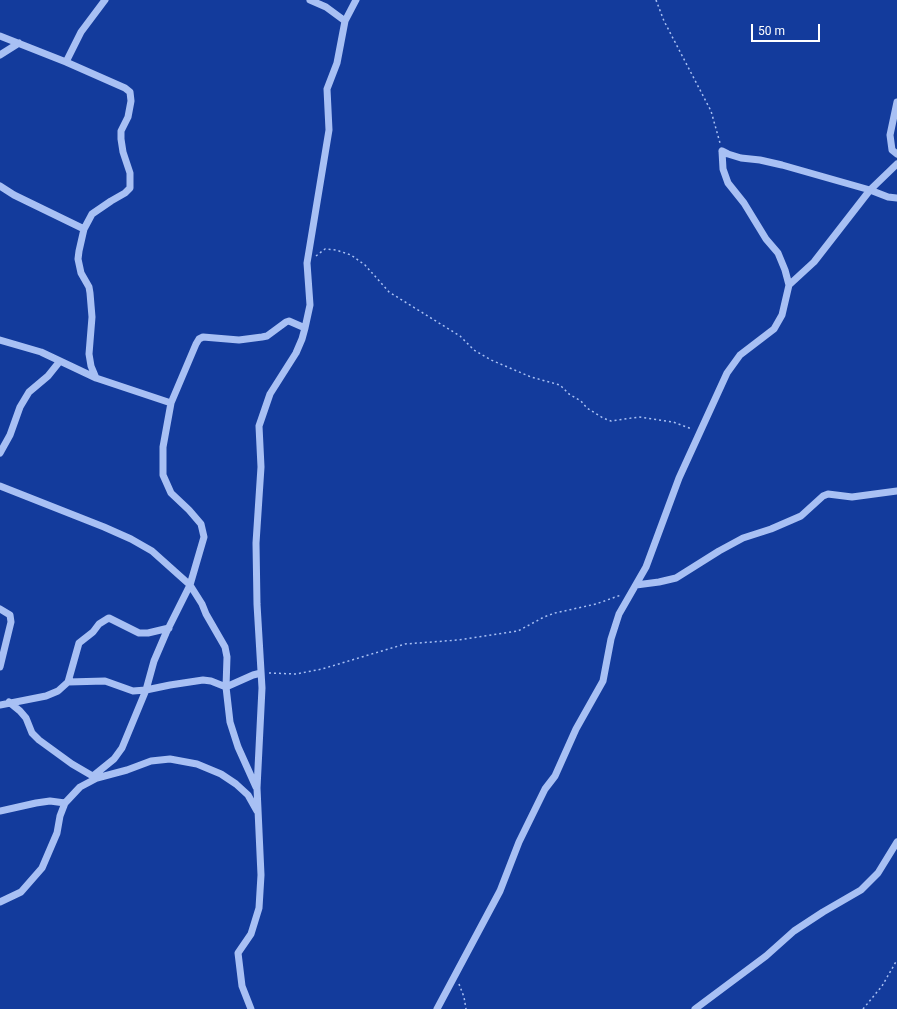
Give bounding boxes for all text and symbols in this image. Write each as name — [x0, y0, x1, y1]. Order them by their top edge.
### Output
scale bar — [753, 16, 822, 42]
text: 50 m — [758, 24, 785, 38]

